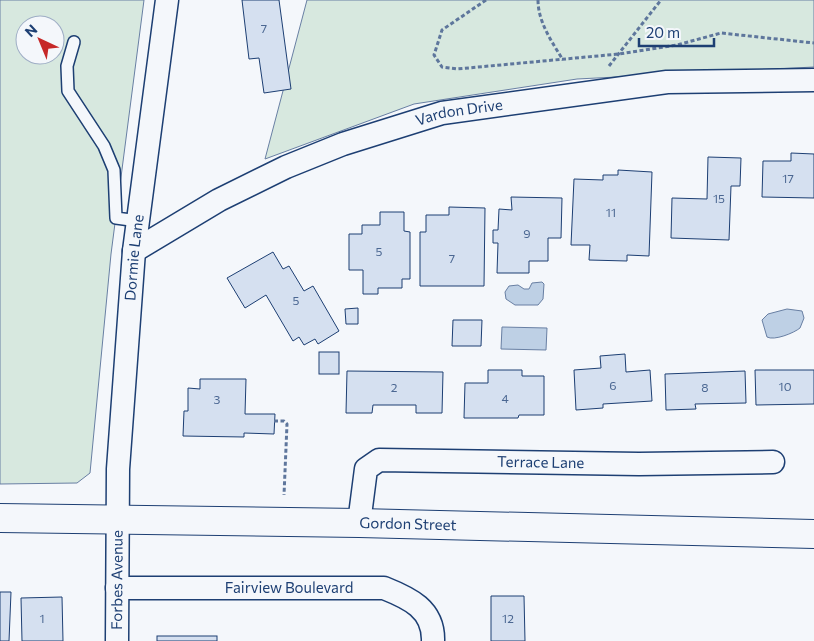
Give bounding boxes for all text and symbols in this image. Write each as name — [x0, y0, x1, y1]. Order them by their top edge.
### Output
north arrow — [15, 15, 65, 65]
scale bar — [639, 15, 714, 47]
text: N — [21, 21, 40, 40]
house number: 7 — [261, 21, 267, 35]
text: 20 m — [646, 23, 680, 41]
street label: Vardon Drive — [413, 95, 504, 129]
house number: 17 — [782, 171, 794, 185]
house number: 15 — [713, 191, 725, 205]
house number: 11 — [606, 205, 616, 219]
street label: Dormie Lane — [120, 213, 147, 301]
house number: 9 — [523, 226, 531, 240]
house number: 5 — [376, 244, 383, 258]
house number: 7 — [449, 251, 455, 265]
house number: 5 — [293, 293, 300, 307]
house number: 6 — [609, 378, 617, 392]
house number: 10 — [779, 379, 792, 393]
house number: 2 — [391, 380, 398, 394]
house number: 8 — [701, 380, 709, 394]
house number: 4 — [501, 391, 509, 405]
house number: 3 — [214, 392, 221, 406]
street label: Terrace Lane — [497, 452, 585, 471]
street label: Gordon Street — [359, 513, 457, 533]
street label: Forbes Avenue — [107, 530, 126, 630]
street label: Fairview Boulevard — [225, 578, 353, 596]
house number: 1 — [39, 611, 45, 625]
house number: 12 — [502, 611, 514, 625]

